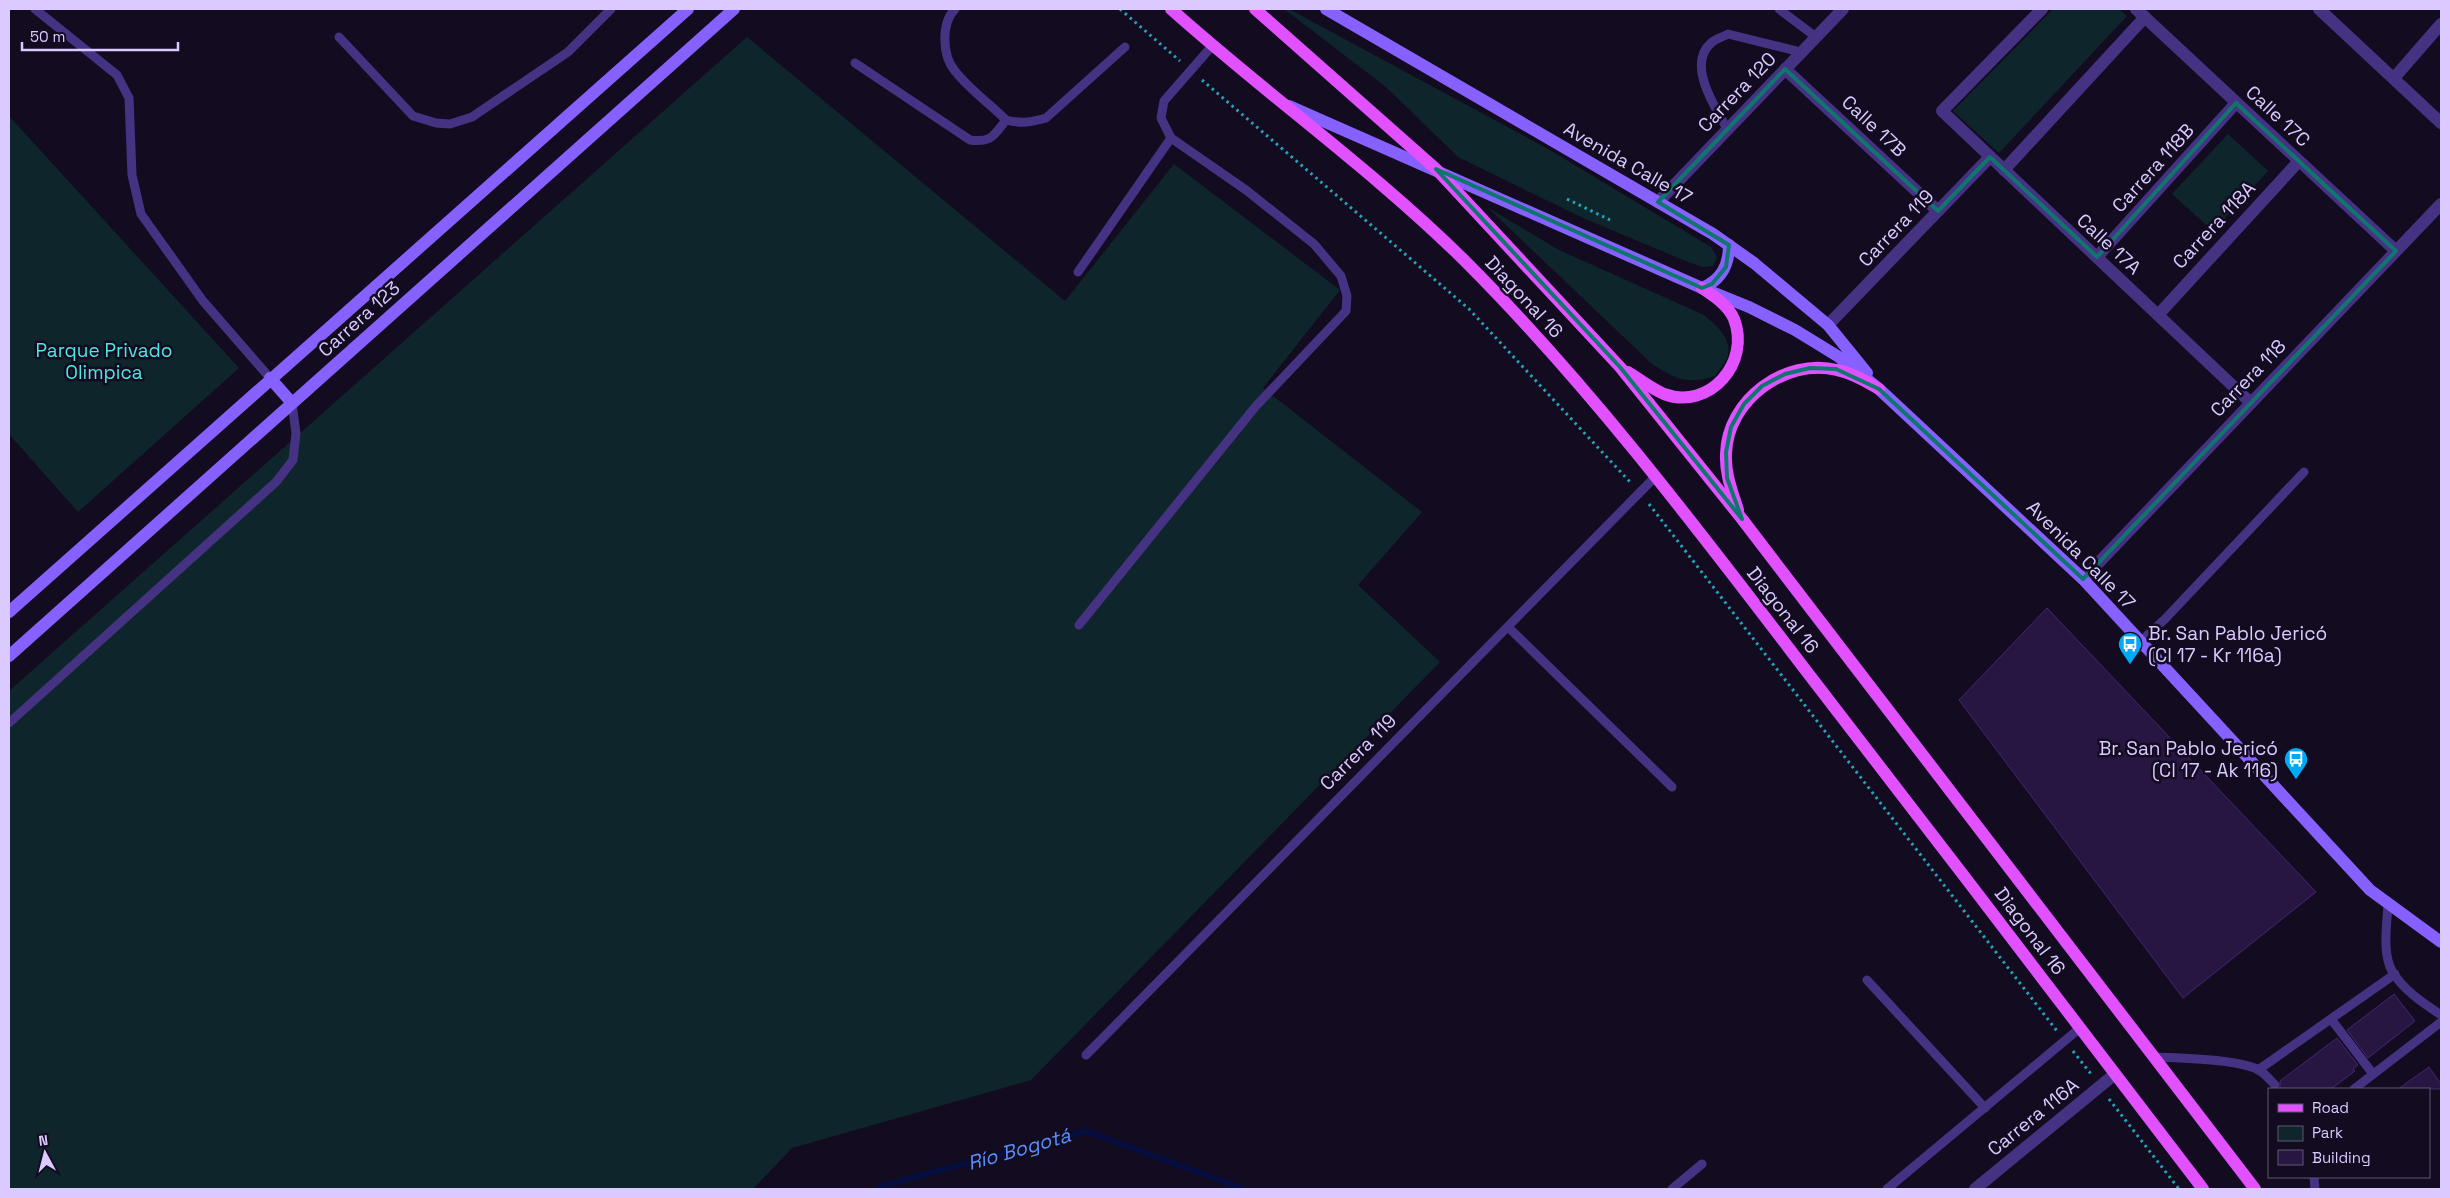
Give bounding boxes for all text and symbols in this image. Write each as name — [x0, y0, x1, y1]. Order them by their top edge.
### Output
scale bar — [22, 20, 179, 52]
text: 50 m — [30, 27, 65, 46]
street label: Carrera 120 — [1692, 46, 1782, 138]
street label: Calle 17C — [2240, 80, 2316, 152]
street label: Calle 17B — [1836, 90, 1912, 162]
street label: Avenida Calle 17 — [1559, 116, 1697, 210]
street label: Carrera 118B — [2106, 118, 2200, 218]
street label: Carrera 118A — [2167, 176, 2261, 274]
street label: Carrera 119 — [1853, 184, 1939, 272]
street label: Calle 17A — [2072, 208, 2147, 280]
street label: Diagonal 16 — [1480, 251, 1568, 343]
street label: Carrera 123 — [313, 276, 405, 362]
street label: Carrera 118 — [2205, 334, 2291, 422]
park label: Parque Privado Olimpica — [36, 338, 172, 385]
street label: Avenida Calle 17 — [2021, 495, 2141, 615]
street label: Diagonal 16 — [1741, 562, 1825, 658]
place label: Br. San Pablo Jericó (Cl 17 - Kr 116a) — [2148, 621, 2327, 668]
bus stop icon: Br. San Pablo Jericó (Cl 17 - Kr 116a) — [2117, 631, 2143, 665]
street label: Carrera 119 — [1314, 708, 1402, 796]
place label: Br. San Pablo Jericó (Cl 17 - Ak 116) — [2099, 736, 2278, 783]
bus stop icon: Br. San Pablo Jericó (Cl 17 - Ak 116) — [2283, 746, 2309, 780]
street label: Diagonal 16 — [1989, 882, 2071, 980]
street label: Carrera 116A — [1982, 1073, 2084, 1161]
legend — [2268, 1088, 2430, 1178]
text: Road — [2312, 1098, 2349, 1117]
water label: Río Bogotá — [964, 1122, 1074, 1176]
text: Park — [2312, 1123, 2343, 1142]
north arrow — [20, 1128, 70, 1178]
text: N — [38, 1131, 49, 1150]
text: Building — [2312, 1148, 2371, 1167]

